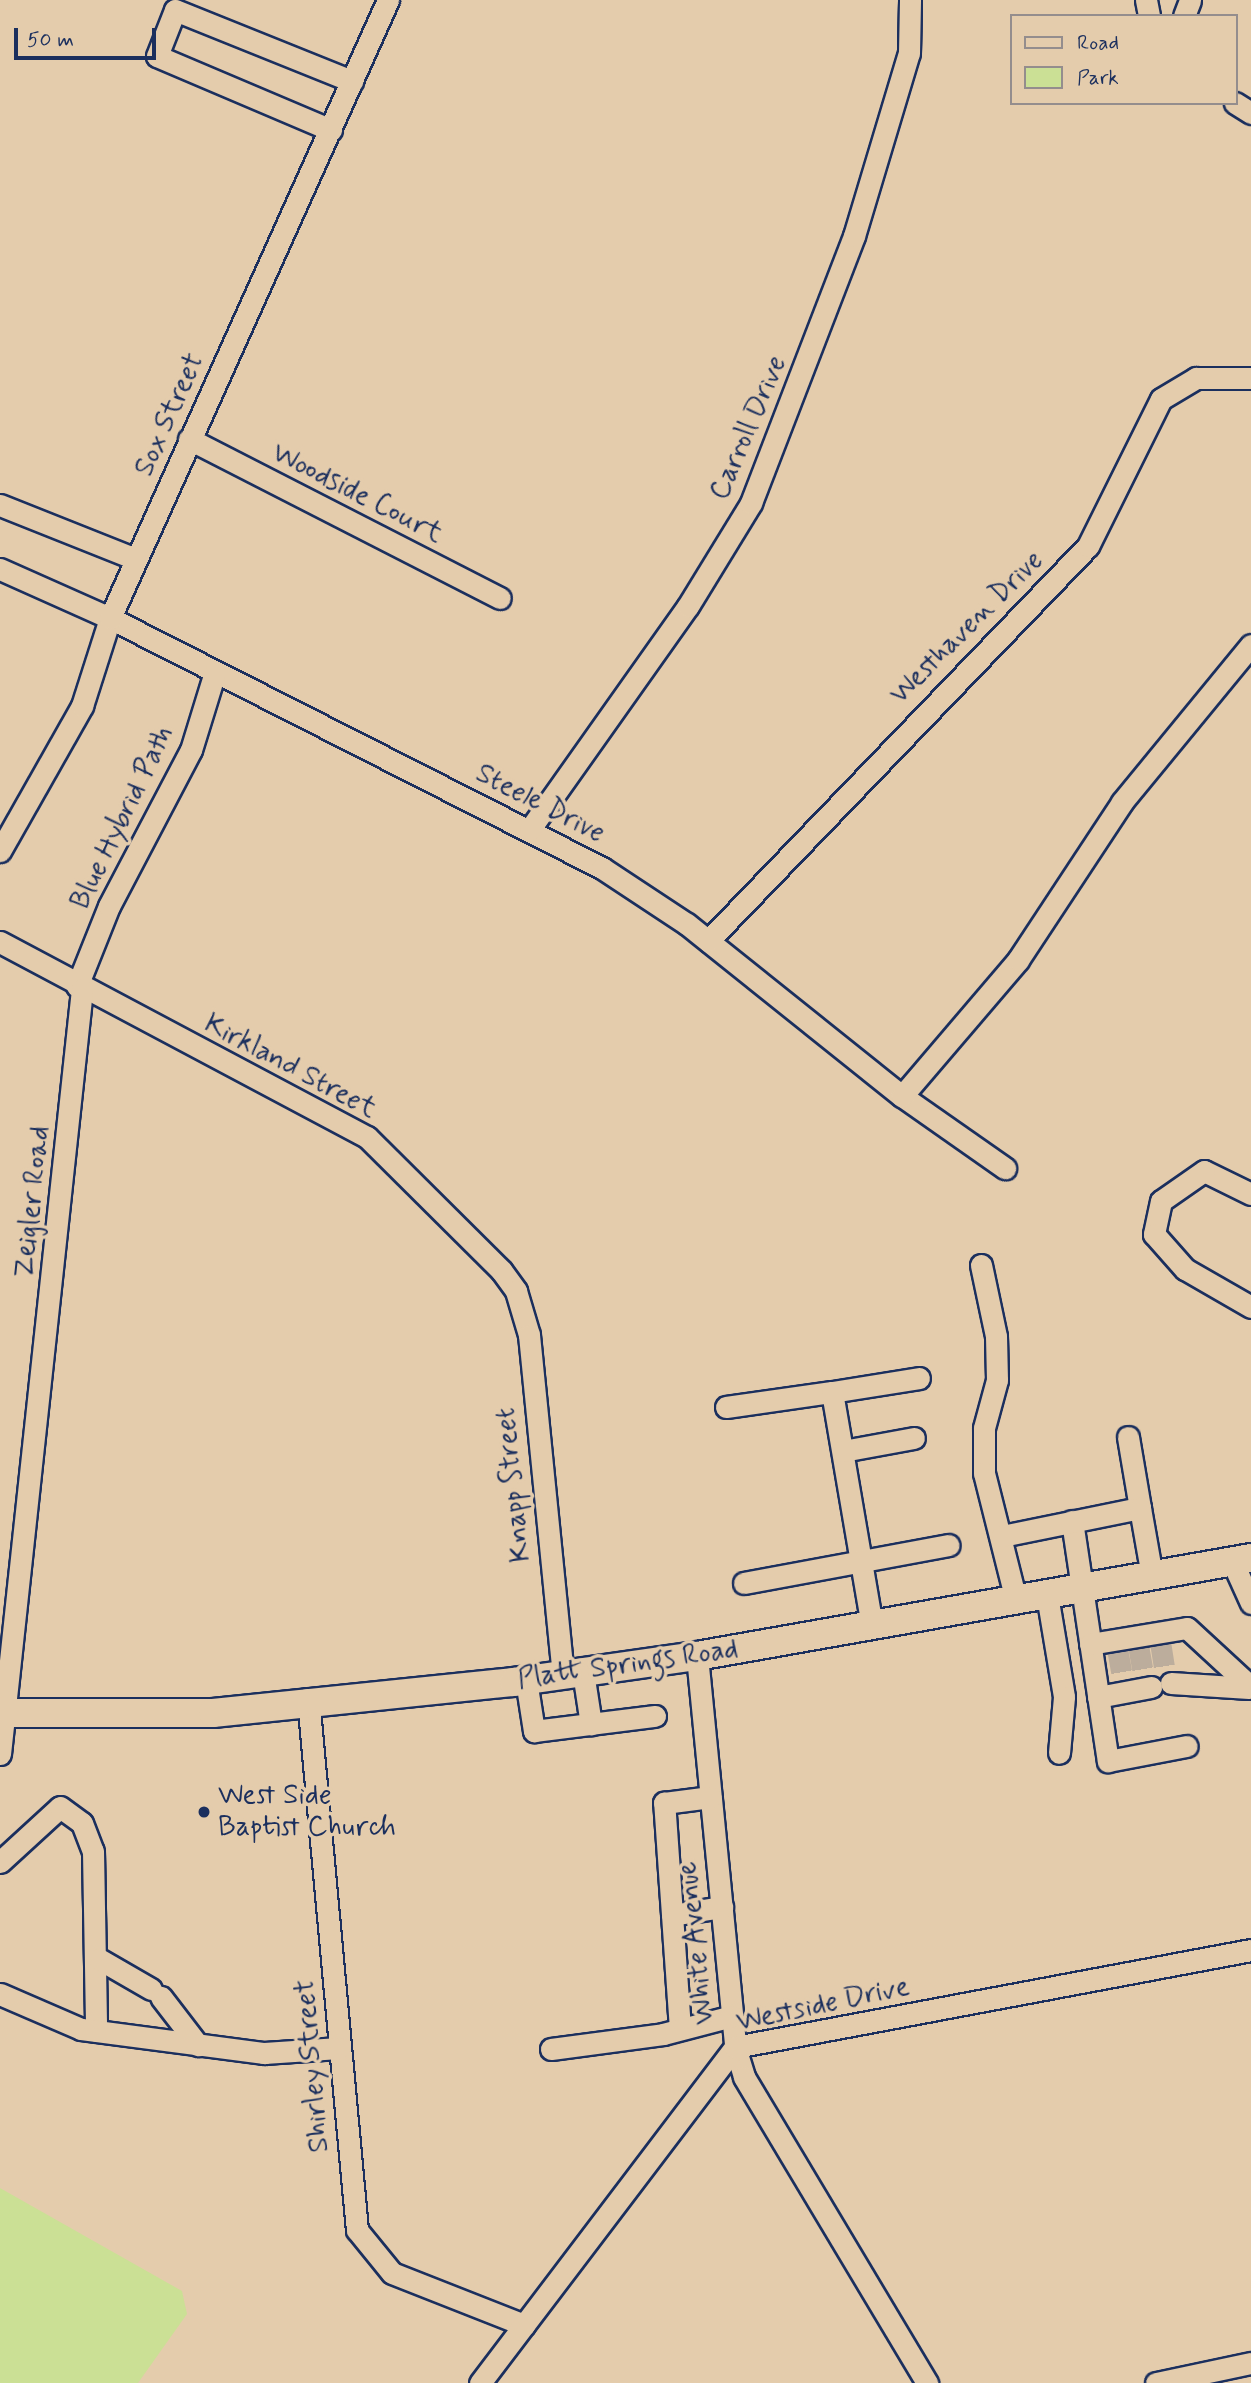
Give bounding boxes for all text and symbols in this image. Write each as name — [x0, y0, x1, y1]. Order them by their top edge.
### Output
scale bar — [18, 14, 159, 58]
legend — [1010, 14, 1237, 105]
text: 50 m — [27, 26, 74, 54]
text: Road — [1077, 29, 1119, 57]
text: Park — [1077, 64, 1119, 92]
street label: Sox Street — [128, 349, 212, 481]
street label: Carroll Drive — [704, 352, 794, 504]
street label: Woodside Court — [269, 438, 445, 550]
street label: Westhaven Drive — [883, 544, 1051, 712]
street label: Blue Hybrid Path — [65, 722, 181, 914]
street label: Steele Drive — [470, 757, 610, 851]
street label: Kirkland Street — [198, 1008, 382, 1126]
street label: Zeigler Road — [8, 1126, 58, 1278]
street label: Knapp Street — [489, 1404, 539, 1566]
street label: Platt Springs Road — [516, 1633, 740, 1697]
place label: West Side Baptist Church — [218, 1779, 396, 1845]
marker: West Side Baptist Church — [196, 1804, 212, 1820]
street label: White Avenue — [671, 1858, 723, 2028]
street label: Westside Drive — [735, 1971, 911, 2039]
street label: Shirley Street — [289, 1979, 337, 2153]

